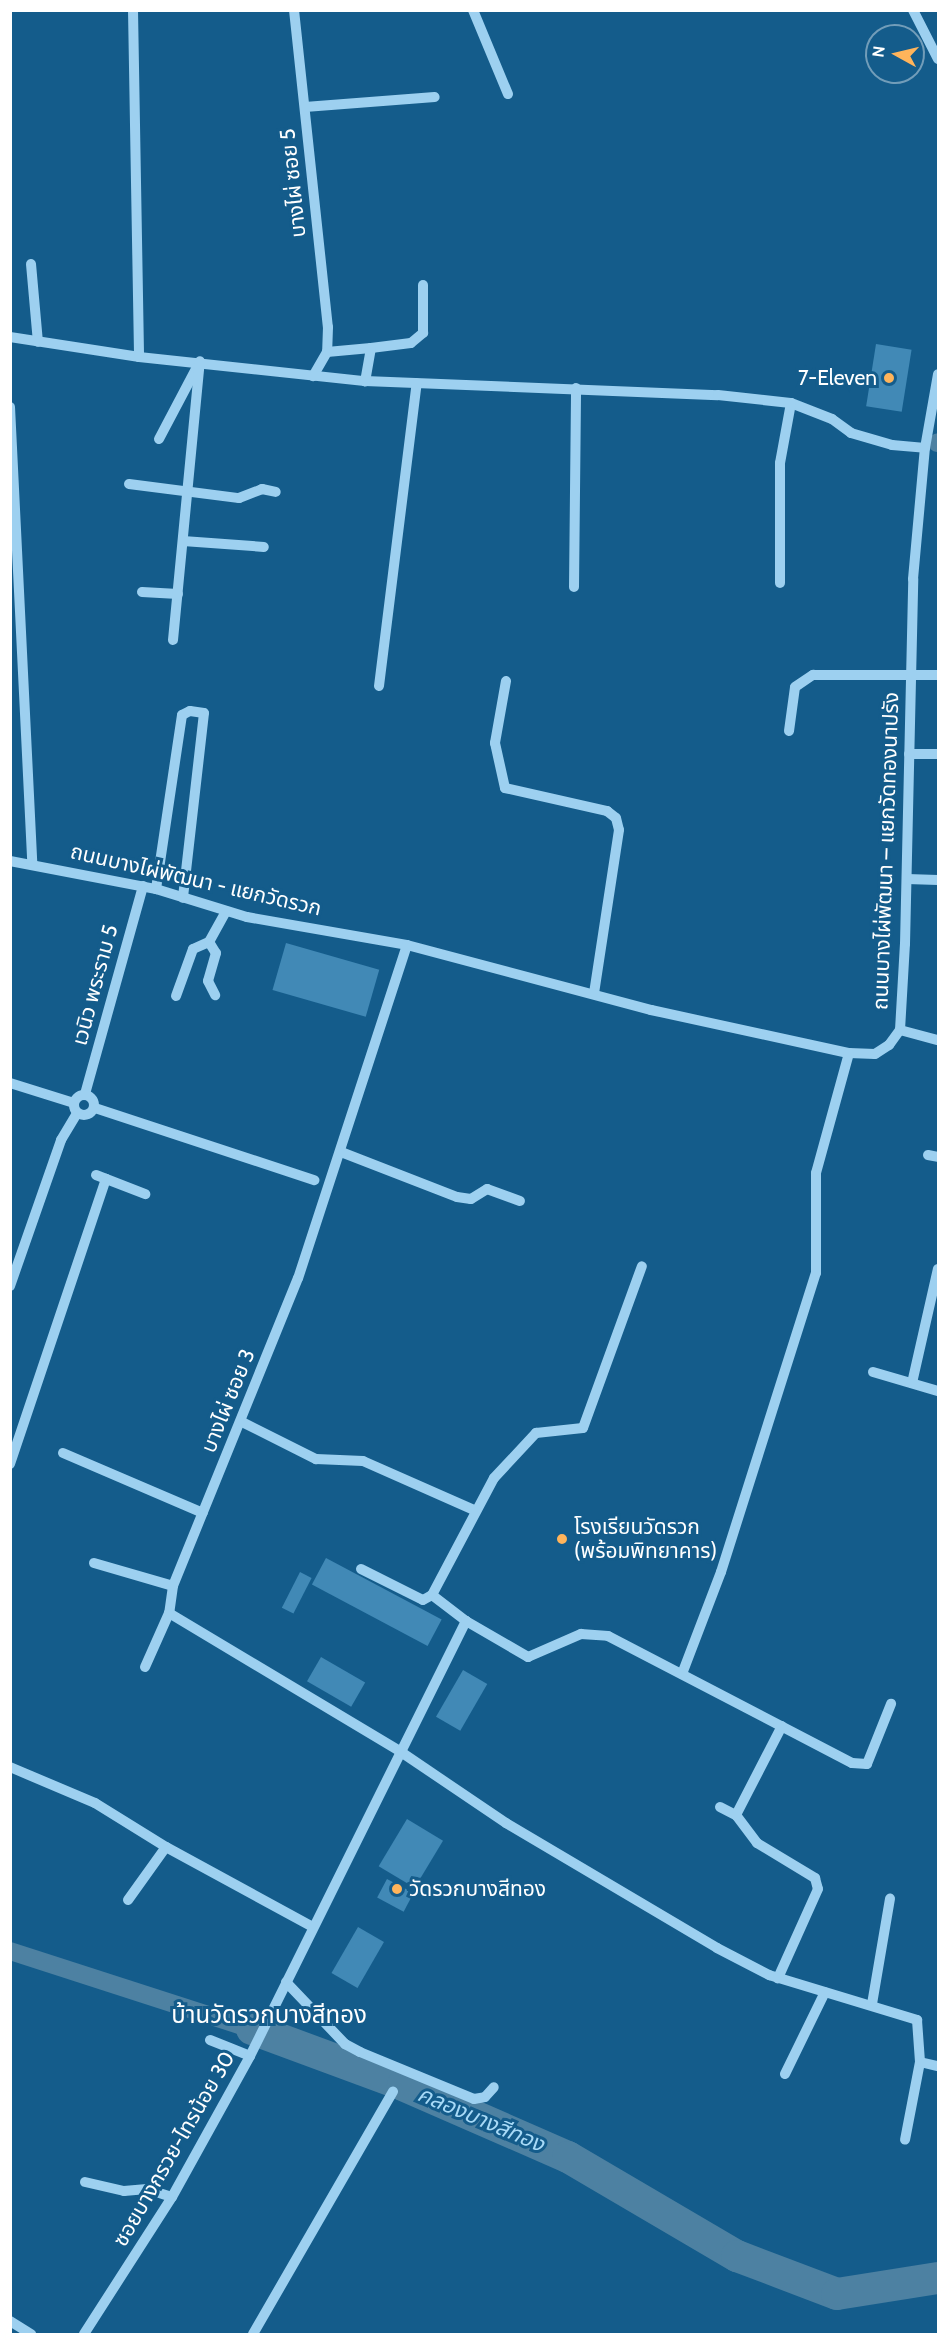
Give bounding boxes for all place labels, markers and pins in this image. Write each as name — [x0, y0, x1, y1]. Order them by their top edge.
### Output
place label: 7-Eleven — [798, 365, 877, 391]
marker: 7-Eleven — [882, 371, 896, 385]
place label: โรงเรียนวัดรวก (พร้อมพิทยาคาร) — [574, 1514, 717, 1564]
marker: โรงเรียนวัดรวก (พร้อมพิทยาคาร) — [555, 1532, 569, 1546]
place label: วัดรวกบางสีทอง — [409, 1876, 546, 1902]
marker: วัดรวกบางสีทอง — [390, 1882, 404, 1896]

